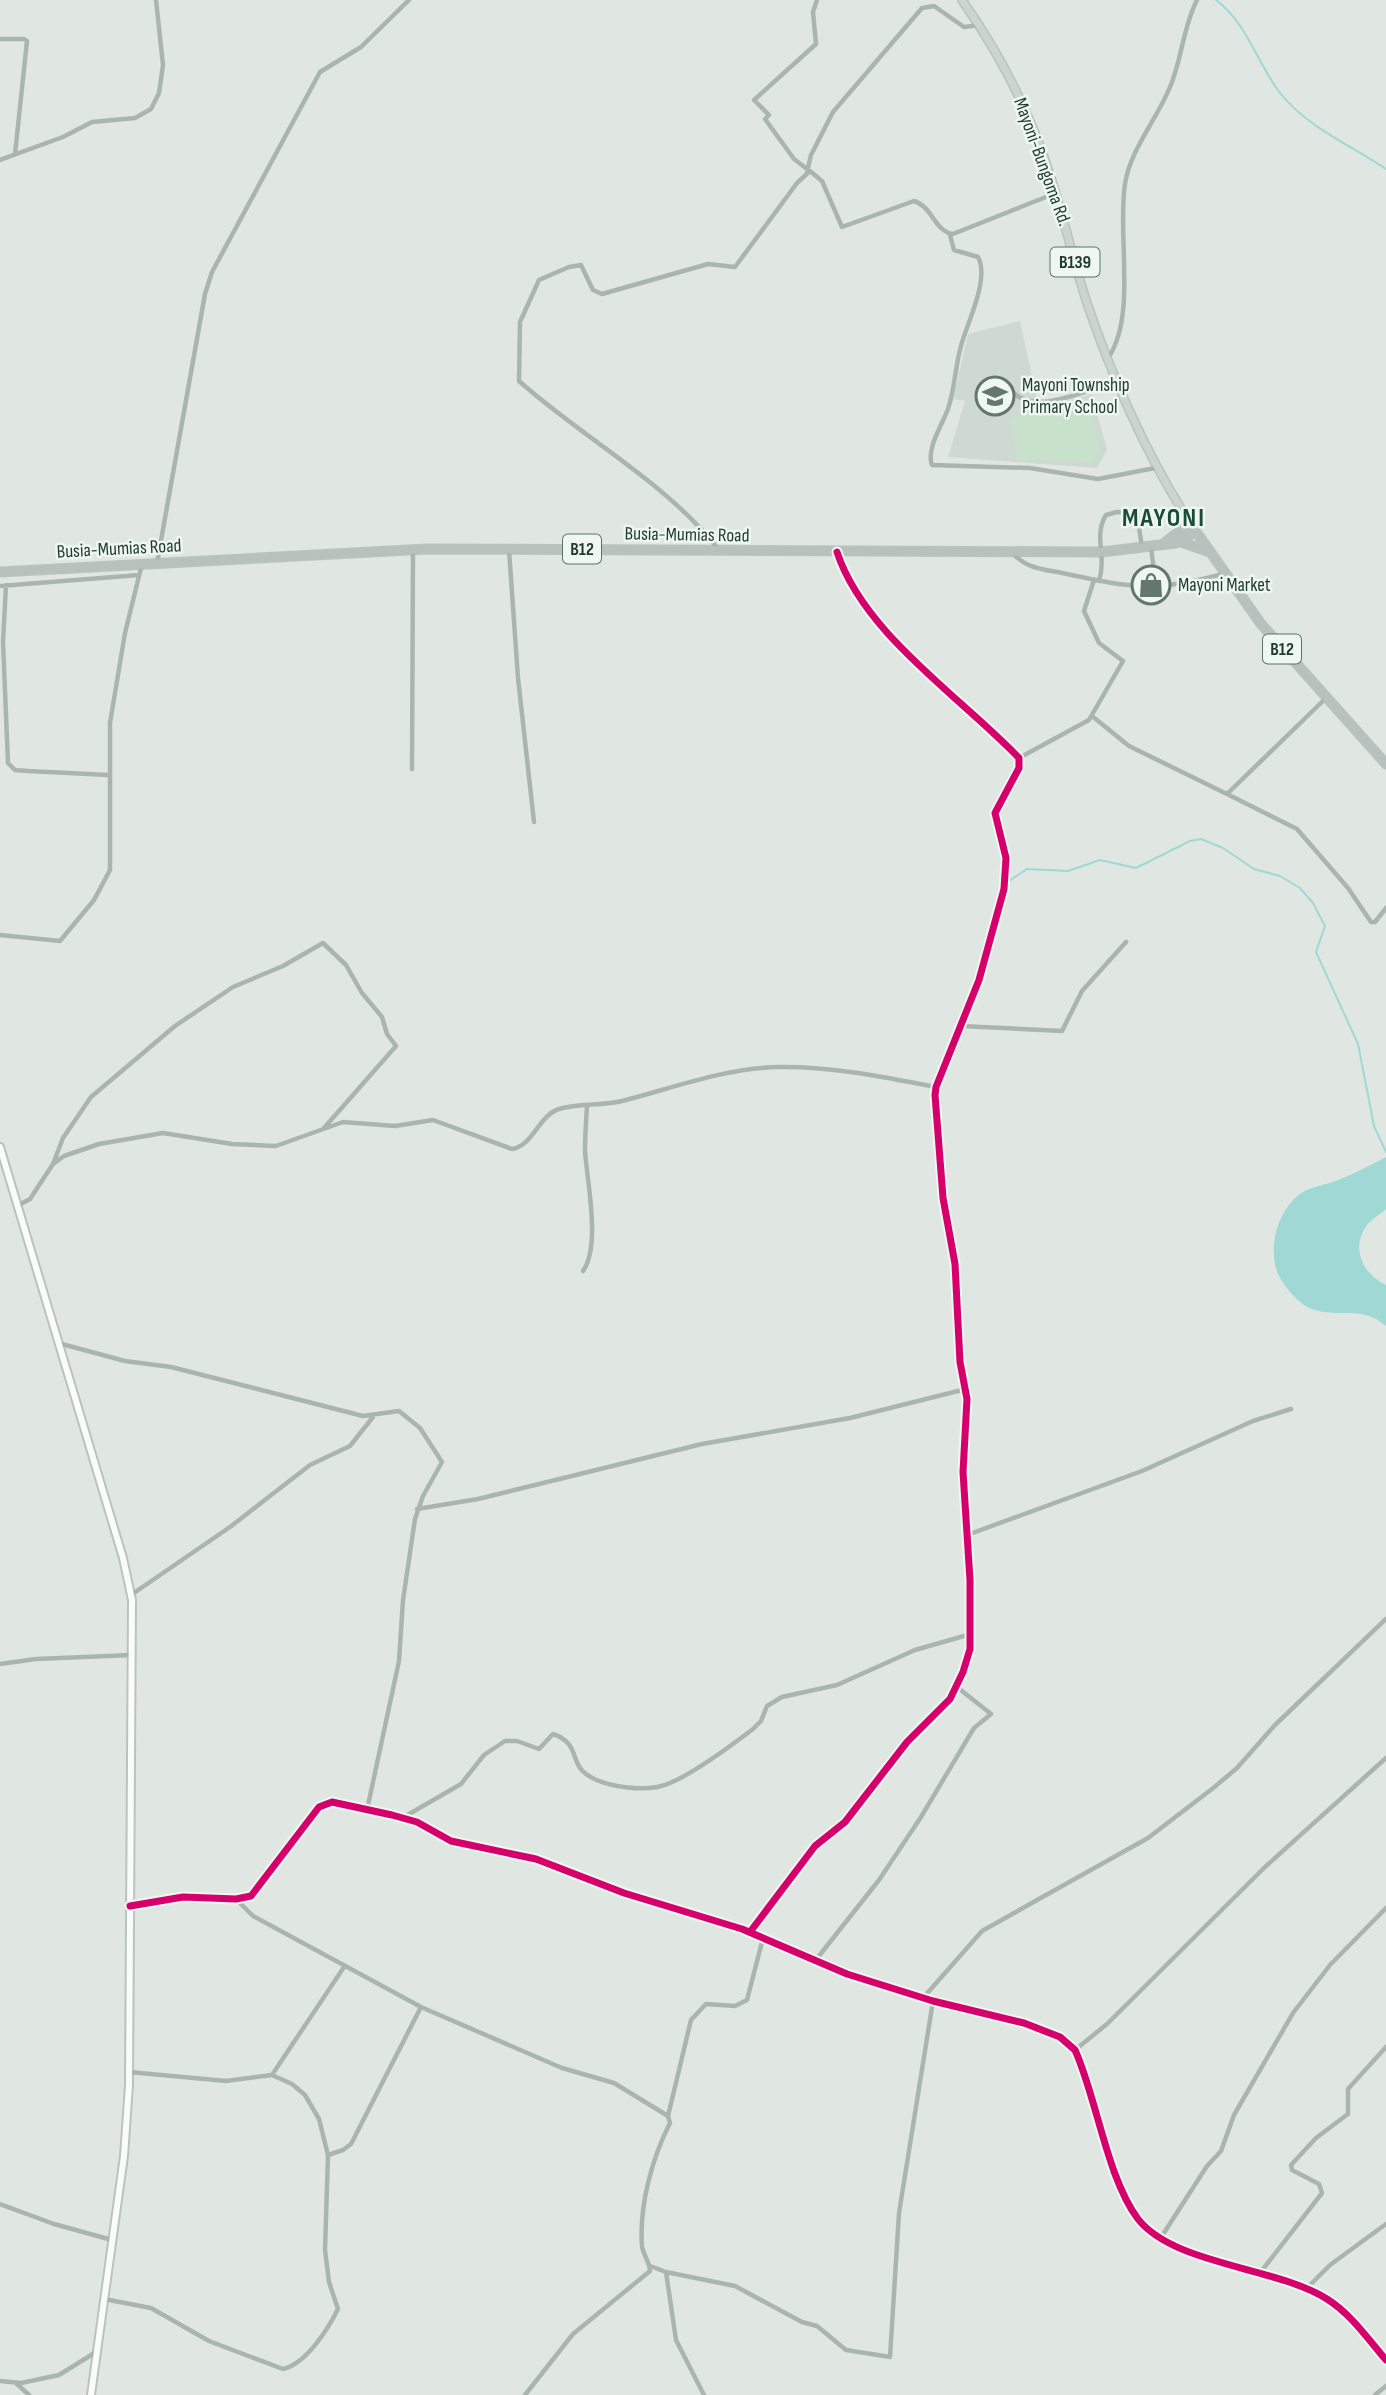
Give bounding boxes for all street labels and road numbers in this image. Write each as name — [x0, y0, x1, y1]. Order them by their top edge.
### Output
street label: Mayoni-Bungoma Rd. — [1008, 95, 1076, 229]
road number: B139 — [1050, 248, 1100, 276]
street label: Busia-Mumias Road — [624, 522, 750, 548]
street label: Busia-Mumias Road — [56, 534, 182, 564]
road number: B12 — [563, 534, 601, 564]
road number: B12 — [1263, 634, 1301, 664]

